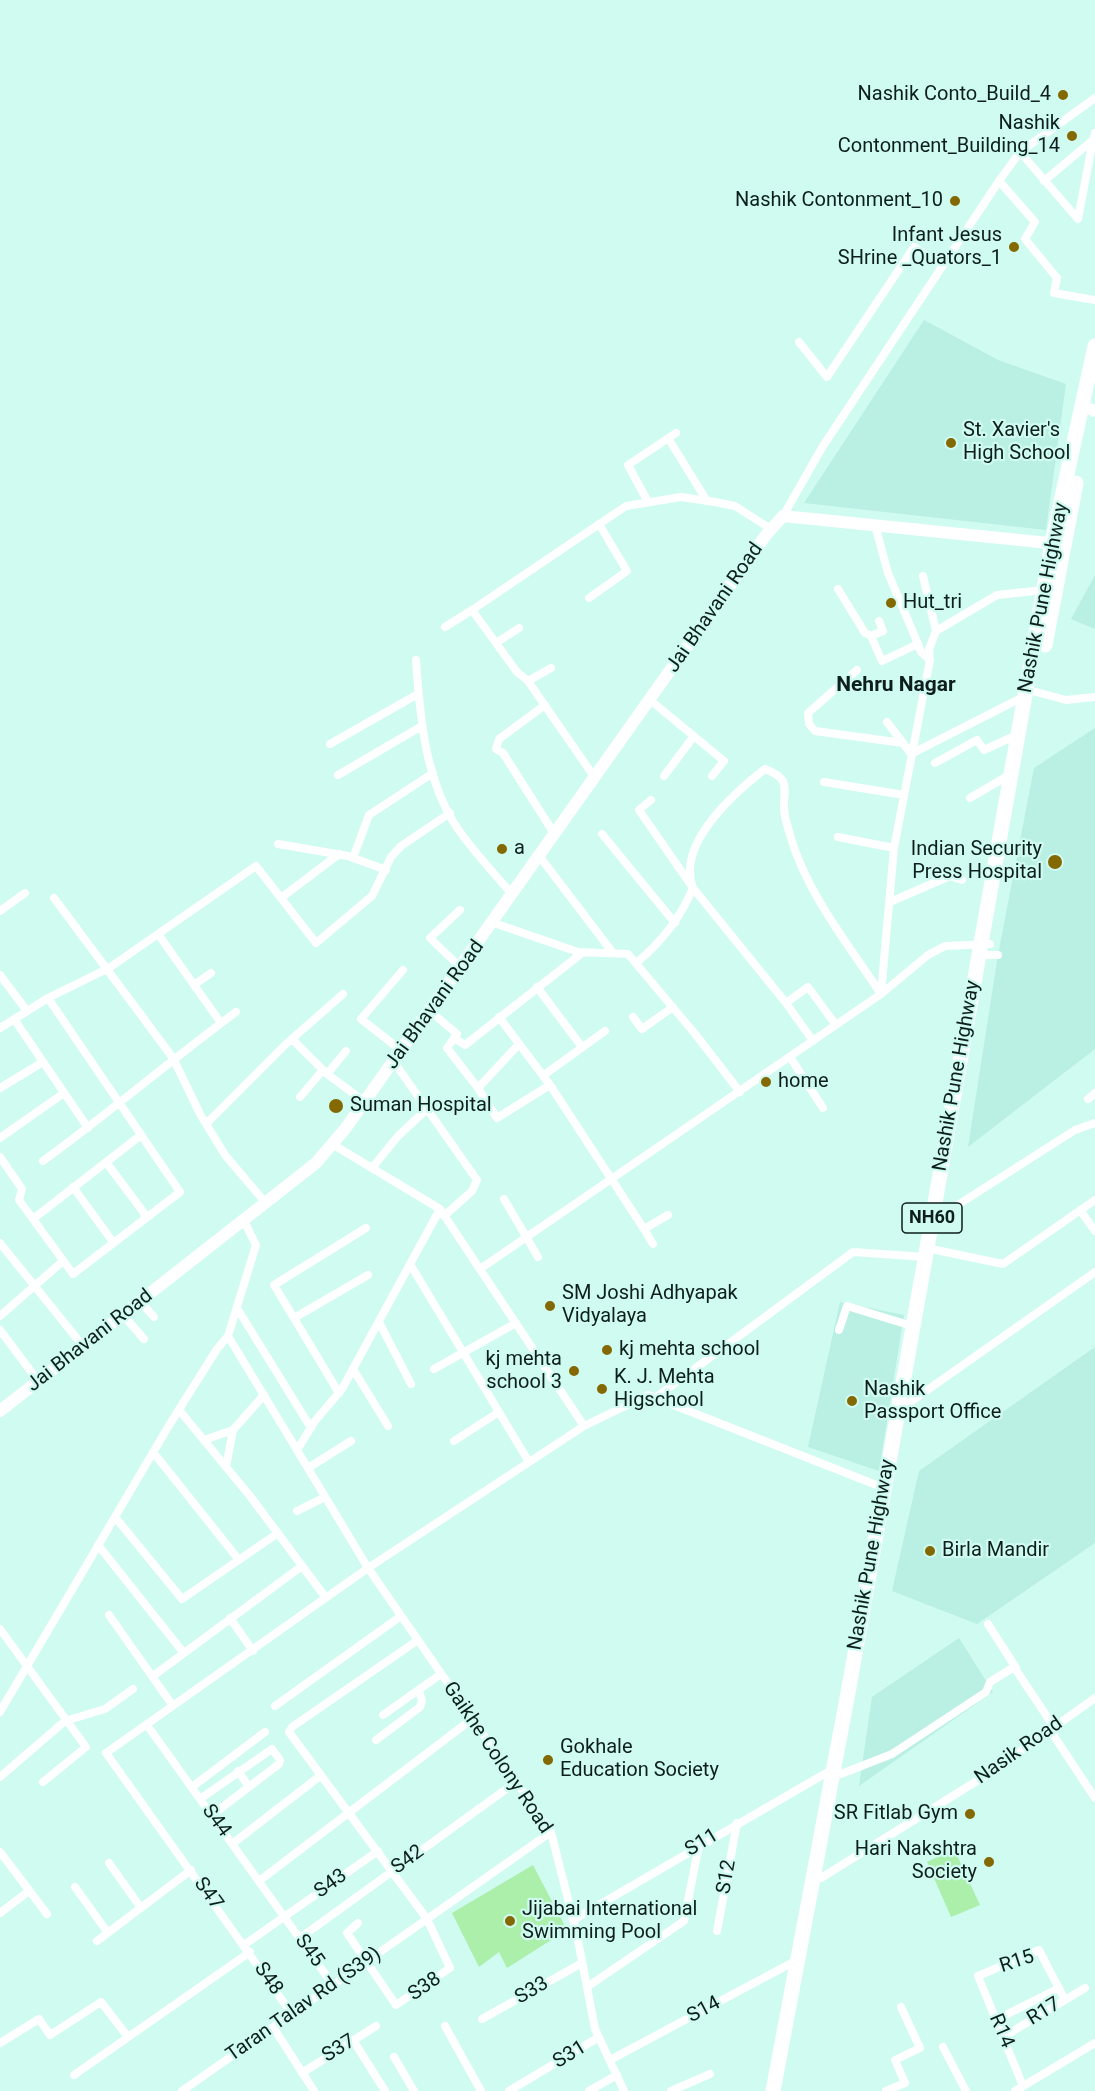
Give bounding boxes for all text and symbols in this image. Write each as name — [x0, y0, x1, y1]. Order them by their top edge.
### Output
place label: Nashik Conto_Build_4 — [858, 83, 1051, 107]
marker: Nashik Conto_Build_4 — [1056, 88, 1070, 102]
place label: Nashik Contonment_Building_14 — [838, 112, 1060, 159]
marker: Nashik Contonment_Building_14 — [1065, 129, 1079, 143]
place label: Nashik Contonment_10 — [735, 189, 943, 213]
marker: Nashik Contonment_10 — [948, 194, 962, 208]
place label: Infant Jesus SHrine _Quators_1 — [838, 224, 1002, 271]
marker: Infant Jesus SHrine _Quators_1 — [1007, 240, 1021, 254]
place label: St. Xavier's High School — [963, 419, 1070, 466]
marker: St. Xavier's High School — [944, 436, 958, 450]
street label: Nashik Pune Highway — [1014, 501, 1074, 695]
street label: Jai Bhavani Road — [661, 538, 769, 678]
place label: Hut_tri — [903, 591, 962, 615]
marker: Hut_tri — [884, 596, 898, 610]
district label: Nehru Nagar — [836, 673, 956, 699]
place label: a — [514, 837, 525, 861]
place label: Indian Security Press Hospital — [911, 838, 1042, 885]
marker: a — [495, 842, 509, 856]
marker: Indian Security Press Hospital — [1046, 853, 1064, 871]
street label: Jai Bhavani Road — [380, 936, 490, 1074]
street label: Nashik Pune Highway — [928, 979, 986, 1173]
place label: home — [778, 1070, 829, 1094]
marker: home — [759, 1075, 773, 1089]
place label: Suman Hospital — [350, 1094, 492, 1118]
marker: Suman Hospital — [327, 1097, 345, 1115]
road number: NH60 — [902, 1203, 962, 1233]
place label: SM Joshi Adhyapak Vidyalaya — [562, 1282, 738, 1329]
street label: Jai Bhavani Road — [22, 1284, 158, 1398]
marker: SM Joshi Adhyapak Vidyalaya — [543, 1299, 557, 1313]
place label: kj mehta school — [619, 1338, 760, 1362]
marker: kj mehta school — [600, 1343, 614, 1357]
place label: kj mehta school 3 — [486, 1348, 562, 1395]
marker: kj mehta school 3 — [567, 1364, 581, 1378]
place label: K. J. Mehta Higschool — [614, 1366, 715, 1413]
place label: Nashik Passport Office — [864, 1378, 1001, 1425]
marker: K. J. Mehta Higschool — [595, 1382, 609, 1396]
marker: Nashik Passport Office — [845, 1394, 859, 1408]
street label: Nashik Pune Highway — [843, 1458, 901, 1652]
place label: Birla Mandir — [942, 1539, 1049, 1563]
marker: Birla Mandir — [923, 1544, 937, 1558]
street label: Gaikhe Colony Road — [437, 1677, 557, 1839]
street label: Nasik Road — [971, 1712, 1067, 1790]
place label: Gokhale Education Society — [560, 1736, 719, 1783]
marker: Gokhale Education Society — [541, 1753, 555, 1767]
street label: S44 — [196, 1800, 236, 1842]
place label: SR Fitlab Gym — [834, 1802, 958, 1826]
marker: SR Fitlab Gym — [963, 1807, 977, 1821]
street label: S11 — [681, 1824, 723, 1862]
place label: Hari Nakshtra Society — [855, 1838, 977, 1885]
street label: S42 — [387, 1840, 429, 1880]
marker: Hari Nakshtra Society — [982, 1855, 996, 1869]
street label: S12 — [712, 1858, 742, 1896]
street label: S43 — [310, 1864, 352, 1904]
street label: S47 — [188, 1873, 228, 1915]
place label: Jijabai International Swimming Pool — [522, 1898, 697, 1945]
marker: Jijabai International Swimming Pool — [503, 1914, 517, 1928]
street label: S45 — [289, 1930, 329, 1972]
street label: Taran Talav Rd (S39) — [222, 1942, 386, 2068]
street label: R15 — [997, 1945, 1037, 1979]
street label: S48 — [248, 1958, 288, 2000]
street label: S38 — [404, 1967, 446, 2007]
street label: S33 — [511, 1972, 553, 2010]
street label: S14 — [683, 1991, 725, 2029]
street label: R17 — [1023, 1993, 1065, 2031]
street label: R14 — [983, 2010, 1019, 2052]
street label: S37 — [318, 2030, 360, 2068]
street label: S31 — [549, 2036, 591, 2074]

